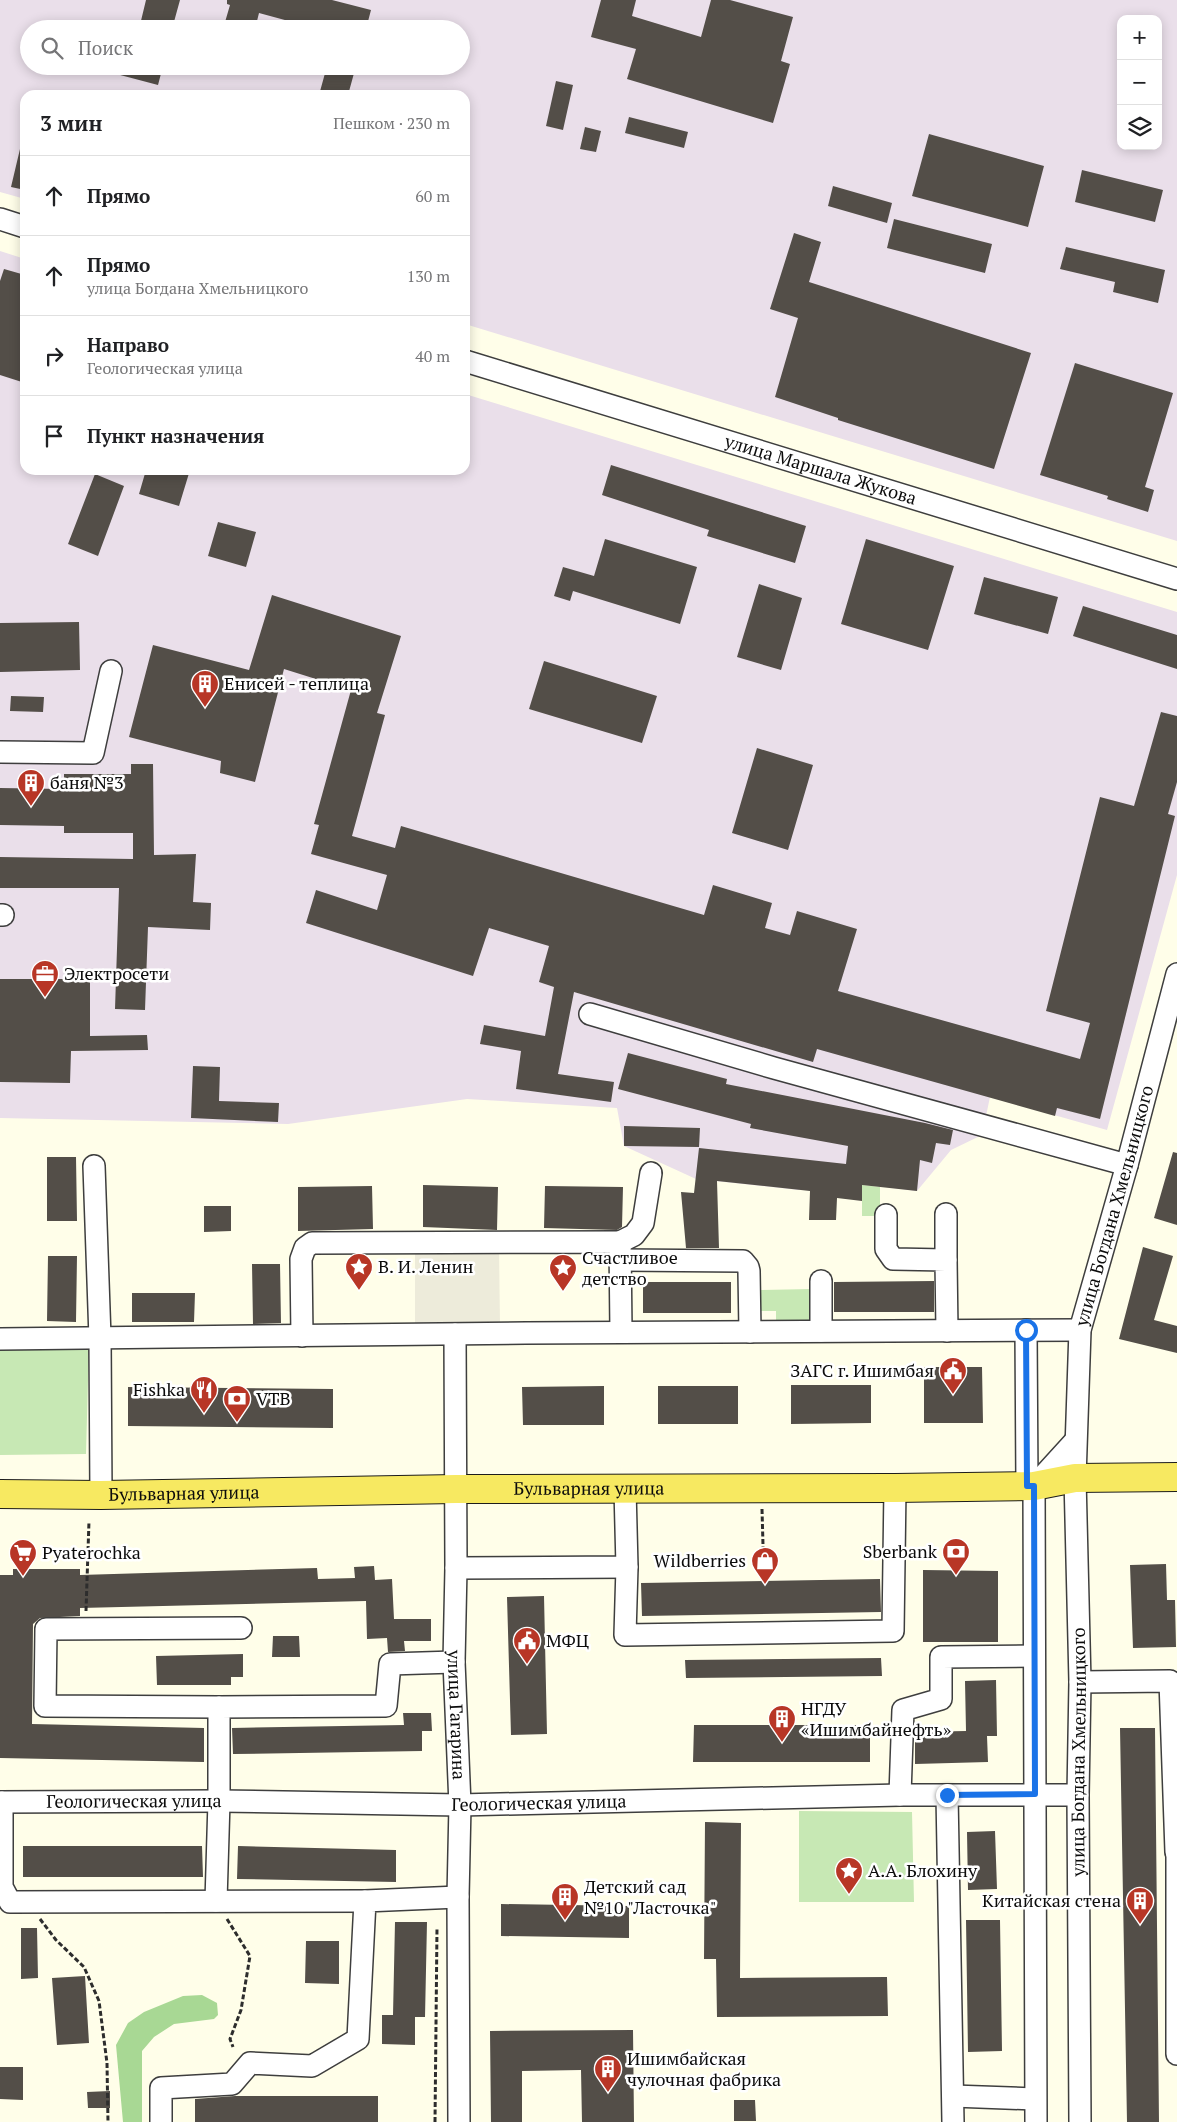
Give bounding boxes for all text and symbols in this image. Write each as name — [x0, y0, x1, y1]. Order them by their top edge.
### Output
map controls — [1117, 15, 1162, 150]
button: + — [1117, 15, 1162, 60]
search box — [20, 20, 470, 75]
icon: search — [38, 34, 66, 62]
text: Поиск — [78, 35, 133, 60]
button: − — [1117, 60, 1162, 105]
button: layers — [1117, 105, 1162, 150]
text: 3 мин — [40, 109, 102, 137]
text: Пешком · 230 m — [333, 112, 450, 134]
icon: ahead — [40, 182, 68, 210]
text: Прямо — [87, 183, 150, 208]
text: 60 m — [415, 185, 450, 207]
text: Прямо — [87, 252, 150, 277]
icon: ahead — [40, 262, 68, 290]
text: 130 m — [407, 265, 450, 287]
text: улица Богдана Хмельницкого — [87, 277, 308, 299]
text: Направо — [87, 332, 169, 357]
icon: right — [40, 342, 68, 370]
text: 40 m — [415, 345, 450, 367]
text: Геологическая улица — [87, 357, 243, 379]
icon: arrive — [40, 422, 68, 450]
text: Пункт назначения — [87, 423, 264, 448]
street label: улица Маршала Жукова — [721, 428, 920, 510]
building icon: Енисей - теплица — [190, 669, 220, 708]
place label: Енисей - теплица — [224, 671, 369, 695]
building icon: баня №3 — [16, 768, 46, 807]
place label: баня №3 — [50, 770, 124, 794]
office icon: Электросети — [30, 959, 60, 998]
place label: Электросети — [64, 961, 169, 985]
street label: улица Богдана Хмельницкого — [1068, 1083, 1158, 1330]
place label: Счастливое детство — [582, 1245, 678, 1290]
place icon: В. И. Ленин — [344, 1252, 374, 1291]
place icon: Счастливое детство — [548, 1253, 578, 1292]
place label: В. И. Ленин — [378, 1254, 474, 1278]
route start — [1015, 1319, 1038, 1342]
public building icon: ЗАГС г. Ишимбая — [938, 1356, 968, 1395]
place label: ЗАГС г. Ишимбая — [790, 1358, 934, 1382]
restaurant icon: Fishka — [189, 1375, 219, 1414]
place label: Fishka — [133, 1377, 185, 1401]
bank icon: VTB — [222, 1384, 252, 1423]
place label: VTB — [256, 1386, 291, 1410]
street label: Бульварная улица — [513, 1476, 664, 1500]
street label: Бульварная улица — [108, 1479, 260, 1506]
bank icon: Sberbank — [941, 1537, 971, 1576]
supermarket icon: Pyaterochka — [8, 1538, 38, 1577]
place label: Sberbank — [863, 1539, 938, 1563]
place label: Pyaterochka — [42, 1540, 141, 1564]
shop icon: Wildberries — [750, 1546, 780, 1585]
place label: Wildberries — [653, 1548, 746, 1572]
public building icon: МФЦ — [512, 1626, 542, 1665]
street label: улица Богдана Хмельницкого — [1065, 1627, 1091, 1878]
place label: МФЦ — [546, 1628, 589, 1652]
street label: улица Гагарина — [443, 1649, 472, 1780]
place label: НГДУ «Ишимбайнефть» — [801, 1696, 952, 1741]
building icon: НГДУ «Ишимбайнефть» — [767, 1704, 797, 1743]
route end — [936, 1784, 959, 1807]
street label: Геологическая улица — [46, 1788, 222, 1813]
street label: Геологическая улица — [451, 1788, 627, 1816]
place icon: А.А. Блохину — [834, 1856, 864, 1895]
place label: А.А. Блохину — [868, 1858, 978, 1882]
place label: Детский сад №10 "Ласточка" — [584, 1874, 717, 1919]
building icon: Детский сад №10 "Ласточка" — [550, 1882, 580, 1921]
building icon: Китайская стена — [1125, 1886, 1155, 1925]
place label: Китайская стена — [982, 1888, 1121, 1912]
place label: Ишимбайская чулочная фабрика — [627, 2046, 781, 2091]
building icon: Ишимбайская чулочная фабрика — [593, 2054, 623, 2093]

